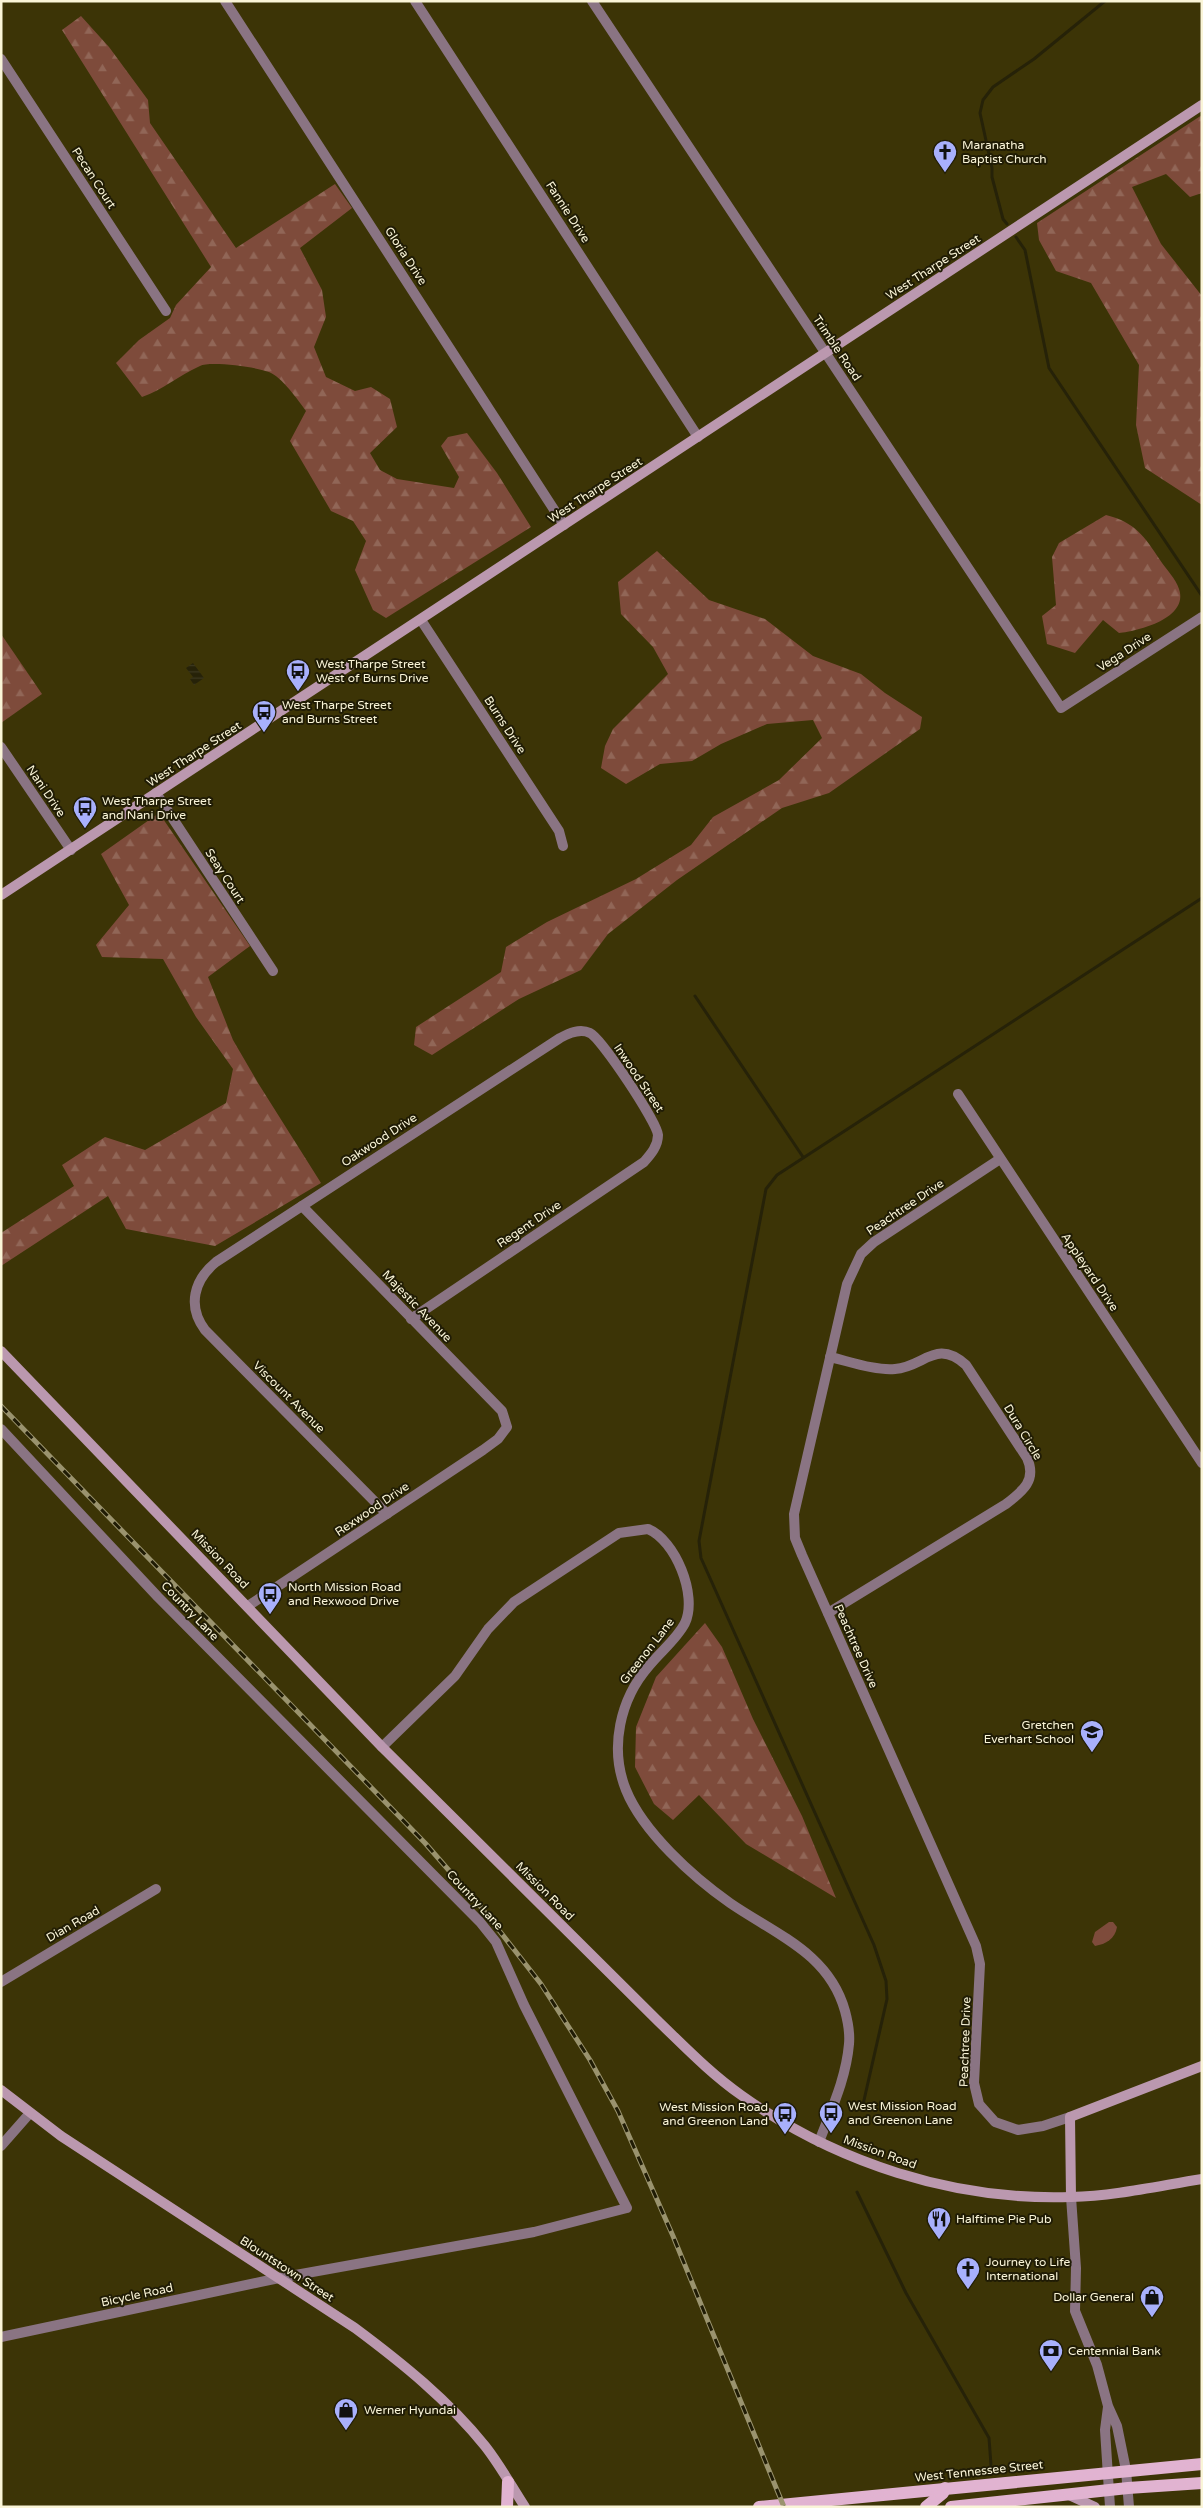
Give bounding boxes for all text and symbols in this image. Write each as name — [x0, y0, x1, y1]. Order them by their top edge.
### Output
place label: Maranatha Baptist Church — [962, 138, 1047, 166]
church icon: Maranatha Baptist Church — [932, 139, 958, 173]
street label: Pecan Court — [69, 145, 119, 212]
street label: Fannie Drive — [543, 179, 593, 245]
street label: Gloria Drive — [382, 224, 430, 288]
street label: West Tharpe Street — [883, 231, 983, 303]
street label: Trimble Road — [810, 313, 864, 383]
street label: West Tharpe Street — [545, 454, 645, 526]
street label: Vega Drive — [1094, 629, 1154, 675]
place label: West Tharpe Street West of Burns Drive — [316, 657, 429, 685]
bus stop icon: West Tharpe Street West of Burns Drive — [285, 658, 311, 692]
street label: Burns Drive — [481, 694, 529, 757]
place label: West Tharpe Street and Burns Street — [282, 698, 392, 726]
bus stop icon: West Tharpe Street and Burns Street — [251, 699, 277, 733]
street label: West Tharpe Street — [144, 718, 244, 790]
street label: Nani Drive — [24, 762, 69, 820]
place label: West Tharpe Street and Nani Drive — [102, 794, 212, 822]
bus stop icon: West Tharpe Street and Nani Drive — [72, 795, 98, 829]
street label: Seay Court — [202, 846, 248, 906]
street label: Inwood Street — [611, 1041, 667, 1115]
street label: Oakwood Drive — [339, 1110, 420, 1170]
street label: Peachtree Drive — [864, 1176, 946, 1238]
street label: Regent Drive — [494, 1197, 564, 1251]
street label: Appleyard Drive — [1059, 1230, 1122, 1314]
street label: Majestic Avenue — [379, 1267, 455, 1345]
street label: Viscount Avenue — [250, 1358, 328, 1436]
street label: Dura Circle — [1001, 1402, 1045, 1463]
street label: Rexwood Drive — [332, 1479, 412, 1539]
street label: Mission Road — [188, 1526, 252, 1592]
street label: Country Lane — [158, 1579, 222, 1643]
place label: North Mission Road and Rexwood Drive — [288, 1580, 401, 1608]
bus stop icon: North Mission Road and Rexwood Drive — [257, 1581, 283, 1615]
street label: Peachtree Drive — [831, 1602, 881, 1690]
street label: Greenon Lane — [617, 1615, 677, 1687]
place label: Gretchen Everhart School — [984, 1718, 1074, 1746]
school or university icon: Gretchen Everhart School — [1079, 1719, 1105, 1753]
street label: Mission Road — [513, 1859, 577, 1923]
street label: Country Lane — [444, 1867, 506, 1933]
street label: Dian Road — [44, 1903, 102, 1945]
street label: Peachtree Drive — [956, 1996, 974, 2087]
place label: West Mission Road and Greenon Lane — [848, 2099, 957, 2127]
place label: West Mission Road and Greenon Land — [659, 2100, 768, 2128]
bus stop icon: West Mission Road and Greenon Lane — [818, 2100, 844, 2134]
bus stop icon: West Mission Road and Greenon Land — [772, 2101, 798, 2135]
street label: Mission Road — [841, 2132, 919, 2172]
restaurant icon: Halftime Pie Pub — [926, 2206, 952, 2240]
place label: Halftime Pie Pub — [956, 2212, 1052, 2226]
street label: Blountstown Street — [237, 2233, 337, 2305]
place label: Journey to Life International — [986, 2255, 1070, 2283]
church icon: Journey to Life International — [955, 2256, 981, 2290]
street label: Bicycle Road — [100, 2281, 174, 2309]
shop icon: Dollar General — [1139, 2284, 1165, 2318]
place label: Dollar General — [1053, 2290, 1134, 2304]
bank icon: Centennial Bank — [1038, 2338, 1064, 2372]
place label: Centennial Bank — [1068, 2344, 1161, 2358]
shop icon: Werner Hyundai — [333, 2397, 359, 2431]
place label: Werner Hyundai — [364, 2403, 456, 2417]
street label: West Tennessee Street — [914, 2457, 1044, 2485]

